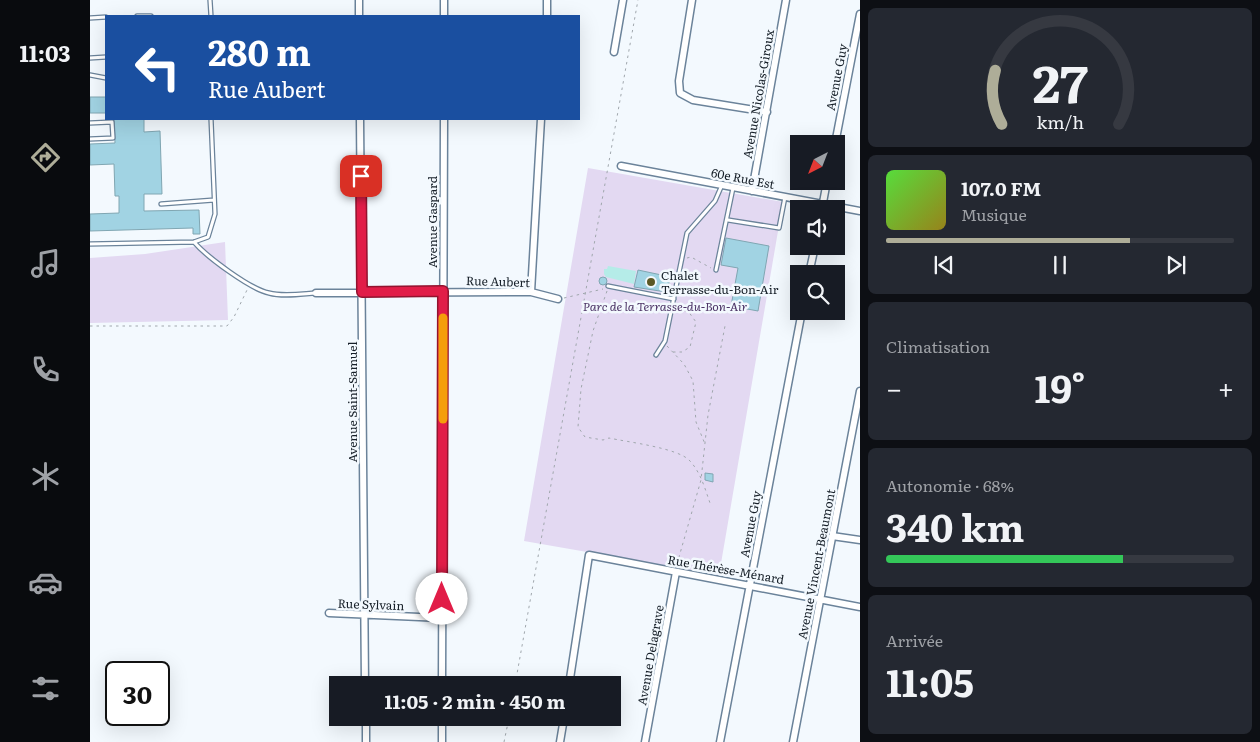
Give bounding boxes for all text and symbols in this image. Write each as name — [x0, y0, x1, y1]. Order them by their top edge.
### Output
text: 280 m — [208, 25, 311, 77]
street label: Avenue Nicolas-Giroux — [738, 28, 778, 160]
icon: left — [125, 35, 190, 100]
text: 11:03 — [20, 36, 70, 69]
street label: Avenue Guy — [821, 42, 851, 112]
text: 27 — [1032, 42, 1088, 119]
text: Rue Aubert — [208, 72, 325, 105]
text: km/h — [1036, 108, 1084, 135]
north arrow — [790, 135, 845, 190]
map controls — [790, 135, 845, 320]
icon: directions — [28, 140, 63, 175]
pin — [340, 155, 382, 197]
icon: arrive — [347, 162, 375, 190]
street label: 60e Rue Est — [710, 163, 776, 193]
text: 107.0 FM — [961, 174, 1041, 202]
street label: Avenue Gaspard — [423, 175, 441, 268]
button: sound — [790, 200, 845, 255]
text: Musique — [961, 202, 1027, 226]
icon: music — [28, 246, 63, 281]
icon: previous — [930, 251, 958, 279]
icon: pause — [1046, 251, 1074, 279]
icon: next — [1162, 251, 1190, 279]
button: search — [790, 265, 845, 320]
place label: Chalet Terrasse-du-Bon-Air — [661, 266, 779, 298]
street label: Rue Aubert — [466, 271, 530, 291]
marker: Chalet Terrasse-du-Bon-Air — [645, 276, 657, 288]
park label: Parc de la Terrasse-du-Bon-Air — [583, 297, 748, 315]
text: Climatisation — [886, 334, 990, 358]
street label: Avenue Saint-Samuel — [343, 342, 361, 462]
icon: phone — [28, 352, 63, 387]
text: 19° — [1035, 358, 1086, 415]
text: − — [886, 366, 902, 408]
text: + — [1218, 366, 1234, 408]
icon: climate — [28, 459, 63, 494]
text: Autonomie · 68% — [886, 473, 1014, 497]
street label: Avenue Vincent-Beaumont — [793, 487, 839, 641]
street label: Avenue Guy — [735, 489, 765, 559]
text: 340 km — [886, 497, 1024, 554]
street label: Rue Thérèse-Ménard — [666, 550, 786, 588]
icon: car — [28, 565, 63, 600]
position arrow — [415, 572, 467, 624]
street label: Rue Sylvain — [337, 594, 405, 614]
street label: Avenue Delagrave — [632, 603, 668, 707]
text: Arrivée — [886, 628, 943, 652]
text: 11:05 — [886, 652, 974, 709]
speed limit sign: 30 — [105, 661, 170, 726]
icon: filters — [28, 671, 63, 706]
text: 11:05 · 2 min · 450 m — [385, 687, 565, 715]

